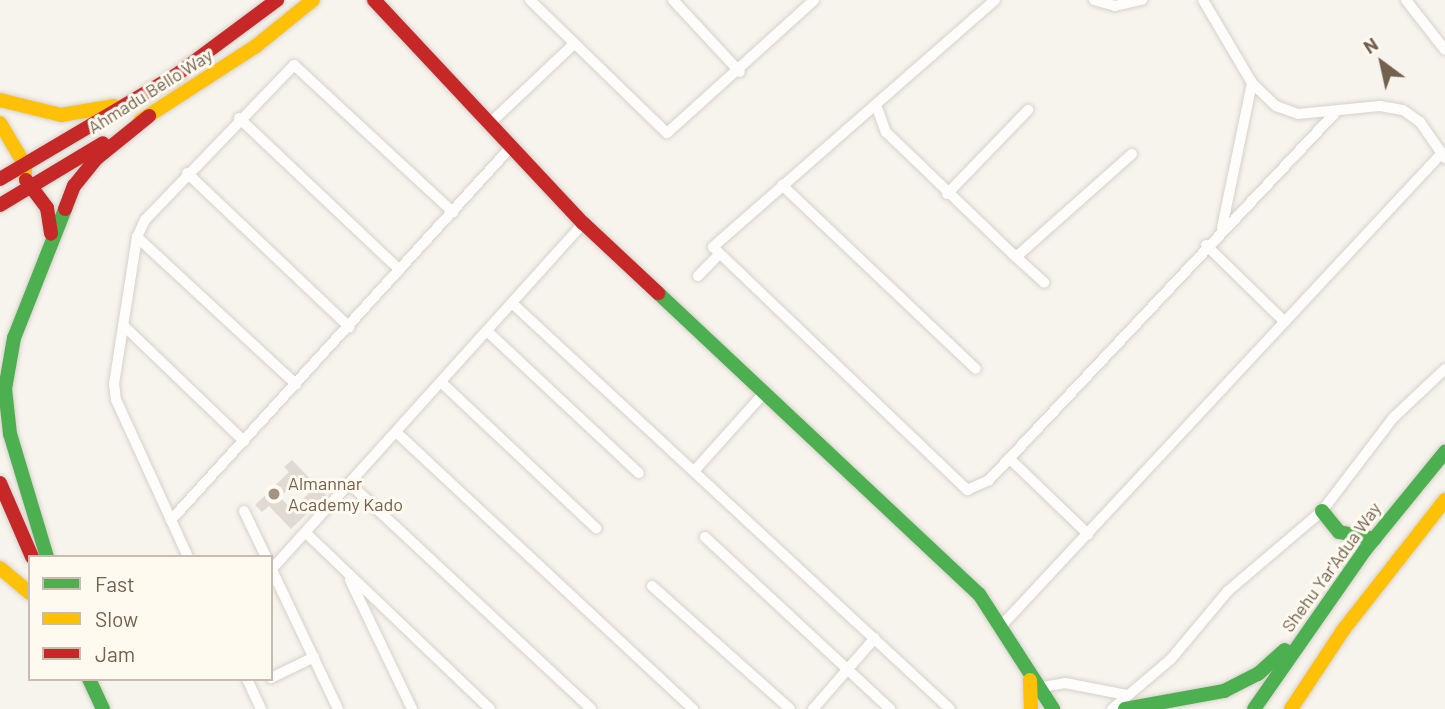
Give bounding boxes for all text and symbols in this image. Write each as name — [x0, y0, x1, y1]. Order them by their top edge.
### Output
north arrow — [1347, 28, 1417, 98]
text: N — [1359, 32, 1382, 58]
street label: Ahmadu Bello Way — [84, 44, 216, 138]
place label: Almannar Academy Kado — [288, 473, 403, 516]
marker: Almannar Academy Kado — [266, 486, 282, 502]
street label: Shehu Yar'Adua Way — [1277, 498, 1385, 636]
legend — [28, 555, 273, 681]
text: Fast — [95, 571, 135, 596]
text: Slow — [95, 606, 138, 631]
text: Jam — [95, 641, 135, 666]

